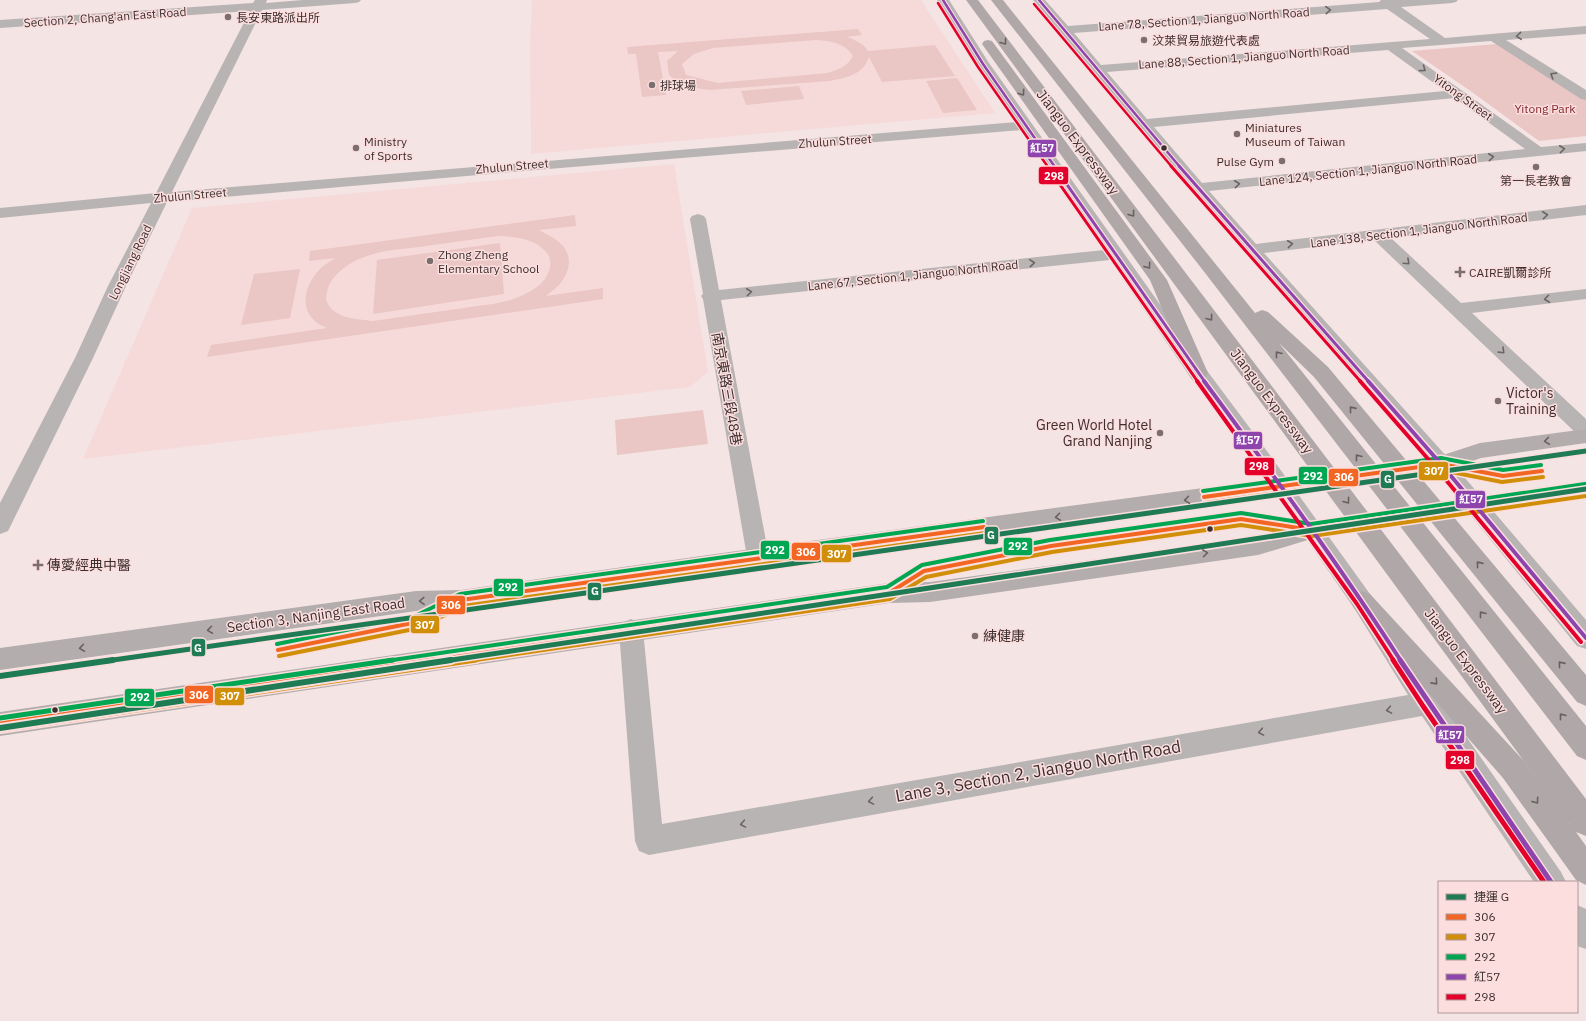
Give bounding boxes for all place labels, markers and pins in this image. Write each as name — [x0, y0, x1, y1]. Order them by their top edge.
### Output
place label: 長安東路派出所 — [236, 10, 320, 25]
marker: 長安東路派出所 — [223, 12, 233, 22]
place label: 汶萊貿易旅遊代表處 — [1152, 33, 1260, 48]
marker: 汶萊貿易旅遊代表處 — [1139, 35, 1149, 45]
place label: 排球場 — [660, 78, 696, 93]
marker: 排球場 — [647, 80, 657, 90]
place label: Miniatures Museum of Taiwan — [1245, 120, 1345, 149]
marker: Miniatures Museum of Taiwan — [1232, 129, 1242, 139]
place label: Ministry of Sports — [364, 134, 413, 163]
marker: Ministry of Sports — [351, 143, 361, 153]
unlabelled marker — [1159, 143, 1169, 153]
place label: Pulse Gym — [1217, 154, 1274, 169]
marker: Pulse Gym — [1277, 156, 1287, 166]
marker: 第一長老教會 — [1531, 162, 1541, 172]
place label: 第一長老教會 — [1500, 173, 1572, 188]
place label: Zhong Zheng Elementary School — [438, 247, 539, 276]
marker: Zhong Zheng Elementary School — [425, 256, 435, 266]
place label: CAIRE凱爾診所 — [1469, 265, 1552, 280]
marker: CAIRE凱爾診所 — [1454, 266, 1466, 278]
place label: Victor's Training — [1506, 384, 1557, 418]
marker: Victor's Training — [1493, 396, 1503, 406]
place label: Green World Hotel Grand Nanjing — [1036, 416, 1153, 450]
marker: Green World Hotel Grand Nanjing — [1155, 428, 1165, 438]
unlabelled marker — [1205, 524, 1215, 534]
place label: 傳愛經典中醫 — [47, 556, 131, 574]
marker: 傳愛經典中醫 — [32, 559, 44, 571]
place label: 練健康 — [983, 627, 1025, 645]
marker: 練健康 — [970, 631, 980, 641]
unlabelled marker — [50, 705, 60, 715]

